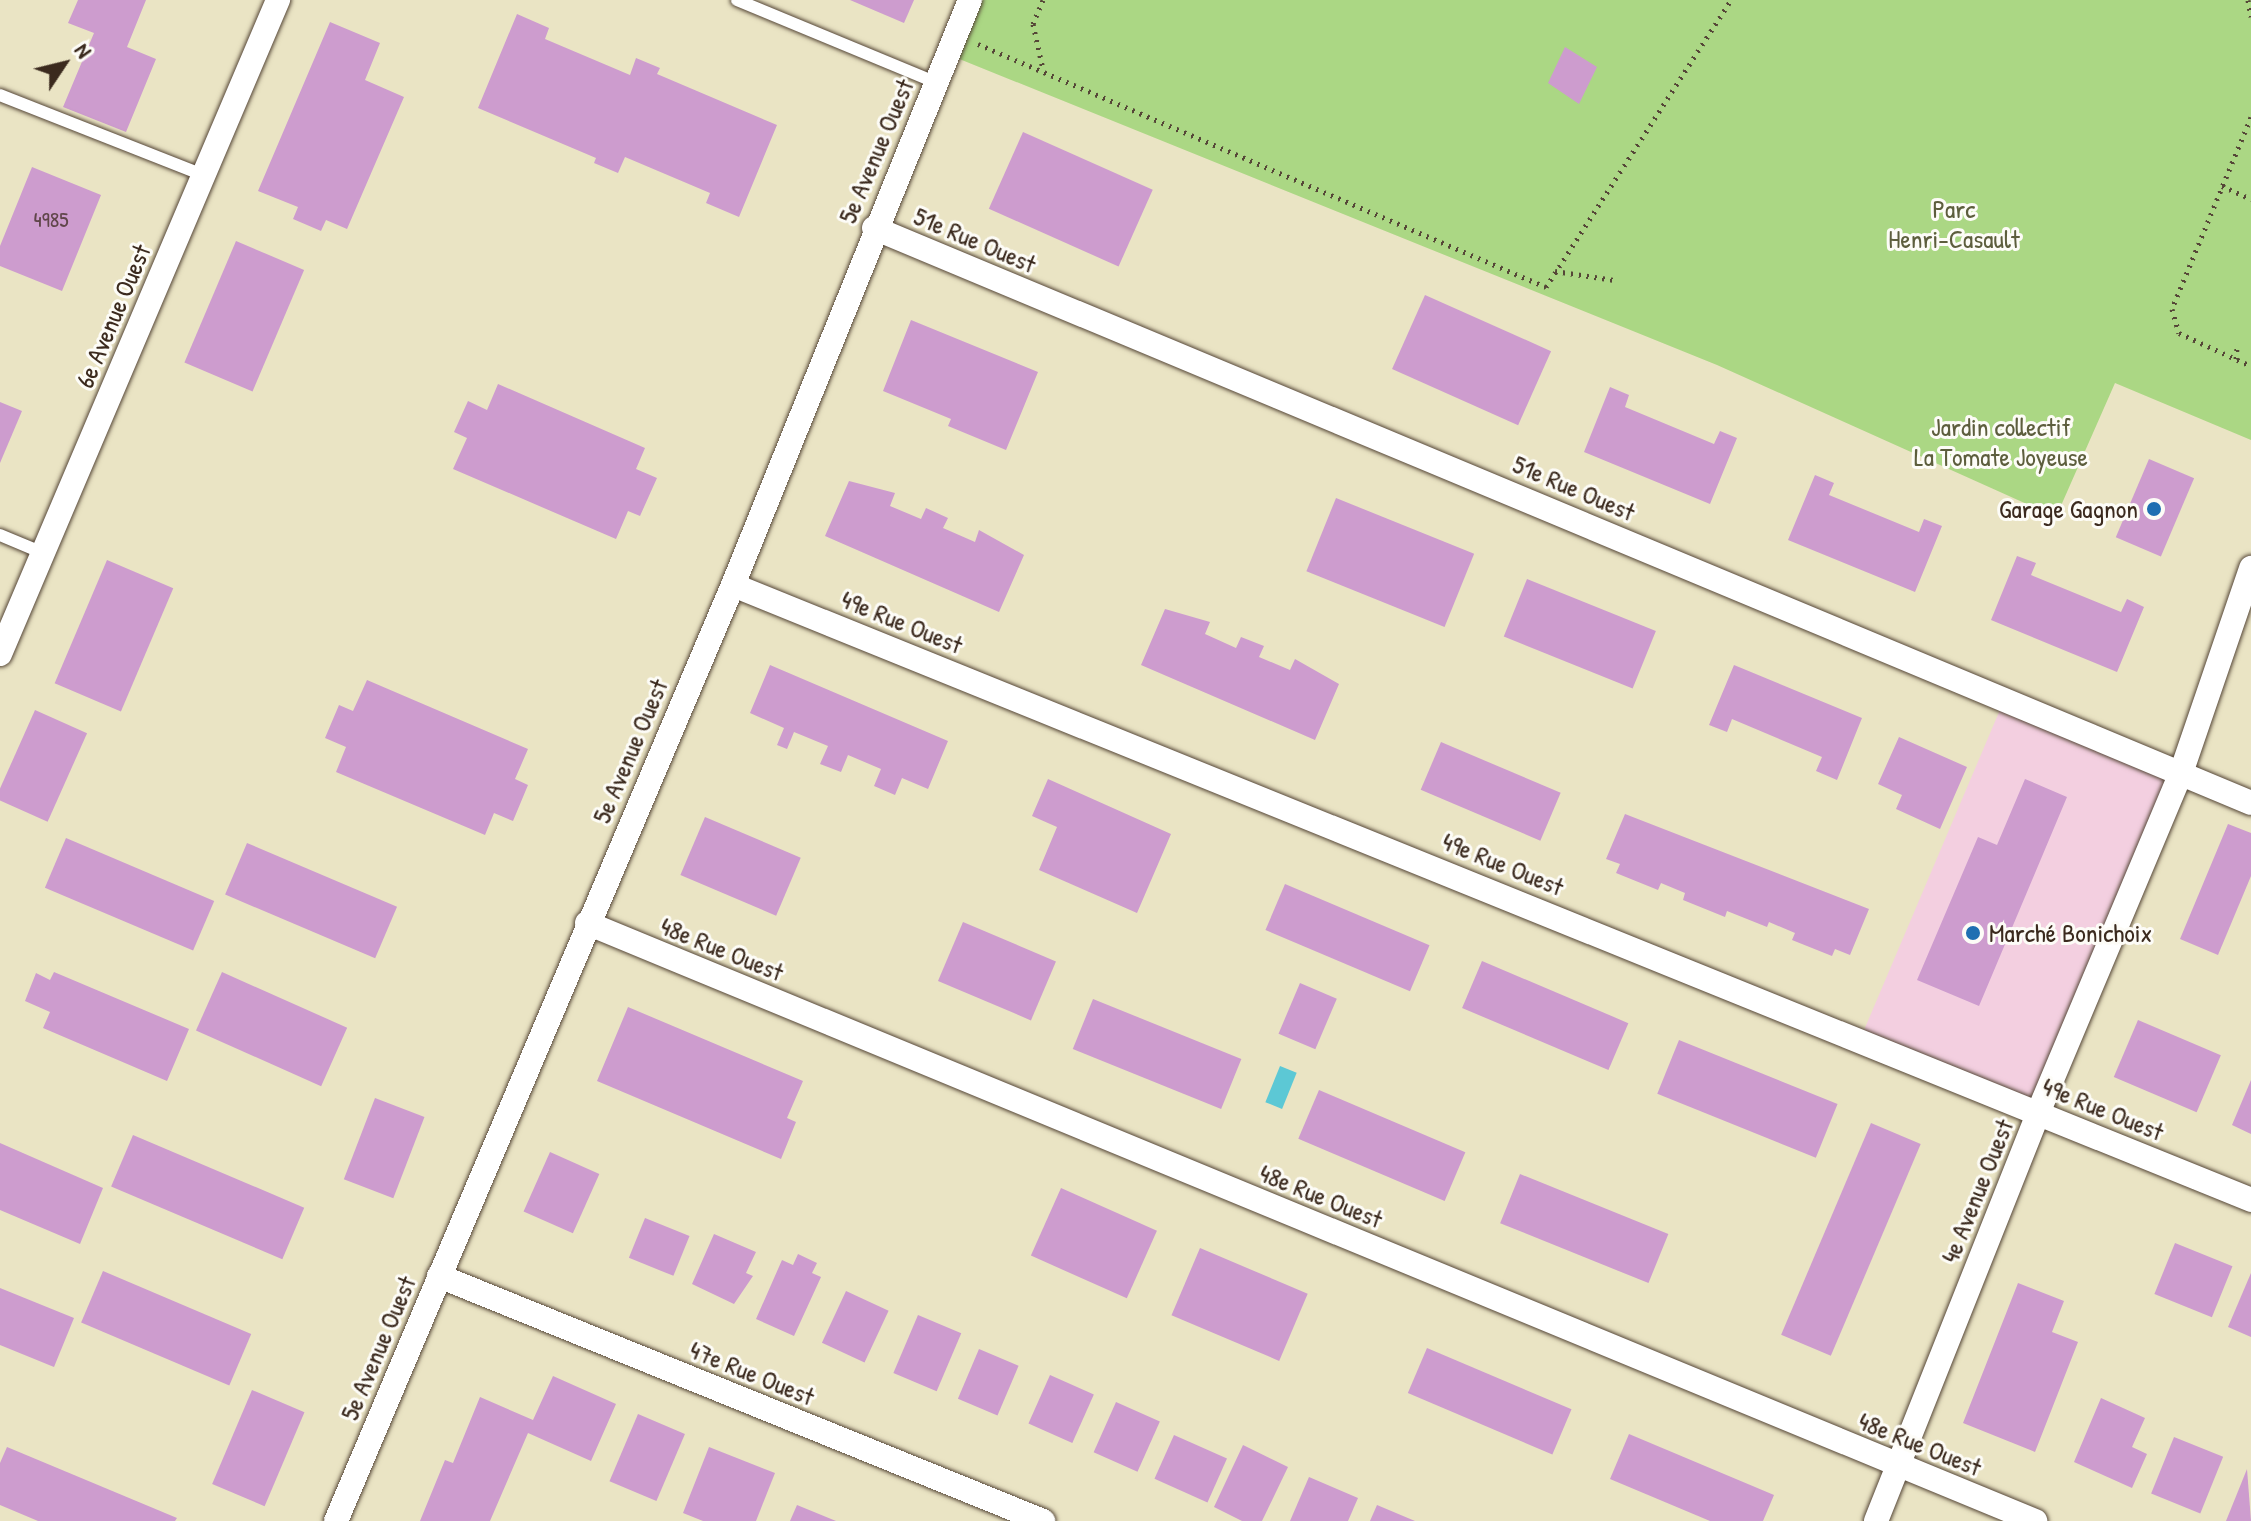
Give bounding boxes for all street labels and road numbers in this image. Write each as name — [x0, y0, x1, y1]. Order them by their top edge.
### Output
street label: 5e Avenue Ouest — [832, 74, 920, 228]
street label: 51e Rue Ouest — [909, 200, 1041, 280]
street label: 6e Avenue Ouest — [69, 240, 157, 392]
street label: 51e Rue Ouest — [1508, 448, 1640, 528]
street label: 49e Rue Ouest — [837, 584, 967, 660]
street label: 5e Avenue Ouest — [586, 674, 674, 828]
street label: 49e Rue Ouest — [1438, 826, 1568, 902]
street label: 48e Rue Ouest — [656, 910, 788, 988]
street label: 49e Rue Ouest — [2038, 1071, 2168, 1147]
street label: 4e Avenue Ouest — [1934, 1115, 2020, 1267]
street label: 48e Rue Ouest — [1255, 1157, 1387, 1235]
street label: 5e Avenue Ouest — [334, 1271, 422, 1425]
street label: 47e Rue Ouest — [685, 1334, 819, 1412]
street label: 48e Rue Ouest — [1854, 1405, 1986, 1483]

